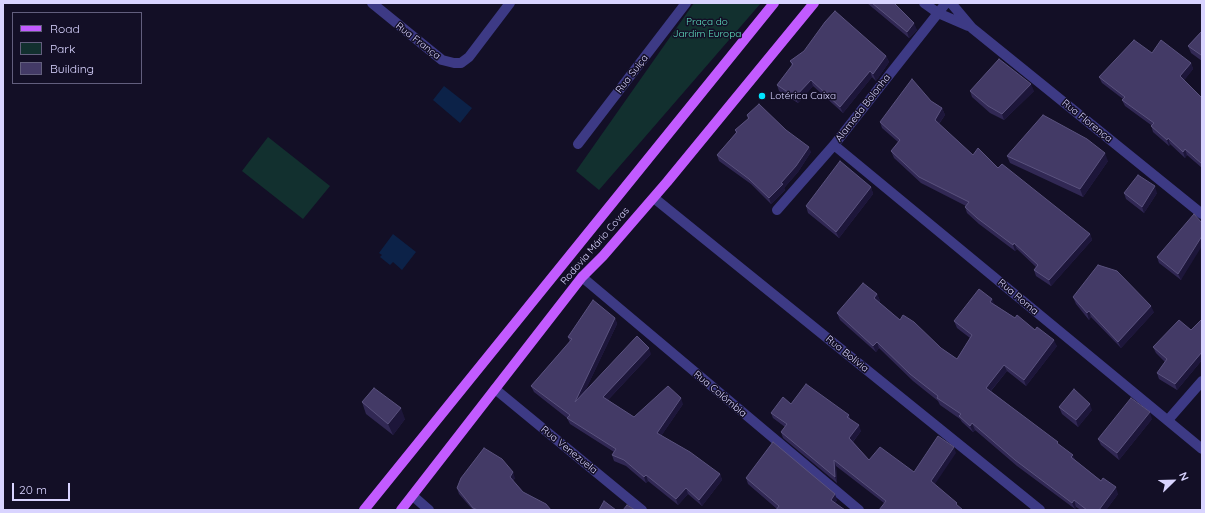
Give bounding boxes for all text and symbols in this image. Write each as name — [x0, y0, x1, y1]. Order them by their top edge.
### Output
legend — [12, 12, 142, 84]
park label: Praça do Jardim Europa — [673, 16, 741, 40]
street label: Rua França — [393, 20, 443, 62]
text: Road — [50, 21, 80, 36]
text: Park — [50, 41, 75, 56]
street label: Rua Suiça — [613, 52, 651, 96]
text: Building — [50, 61, 94, 76]
street label: Alameda Bolonha — [833, 72, 893, 144]
place label: Lotérica Caixa — [770, 90, 836, 102]
marker: Lotérica Caixa — [757, 91, 767, 101]
street label: Rua Florença — [1059, 97, 1115, 145]
street label: Rodovia Mário Covas — [558, 205, 632, 287]
street label: Rua Roma — [995, 277, 1041, 317]
street label: Rua Bolívia — [823, 333, 871, 375]
street label: Rua Colômbia — [691, 368, 749, 420]
street label: Rua Venezuela — [538, 424, 600, 476]
north arrow — [1153, 461, 1193, 501]
text: N — [1176, 470, 1192, 483]
scale bar — [14, 475, 72, 501]
text: 20 m — [19, 482, 47, 497]

